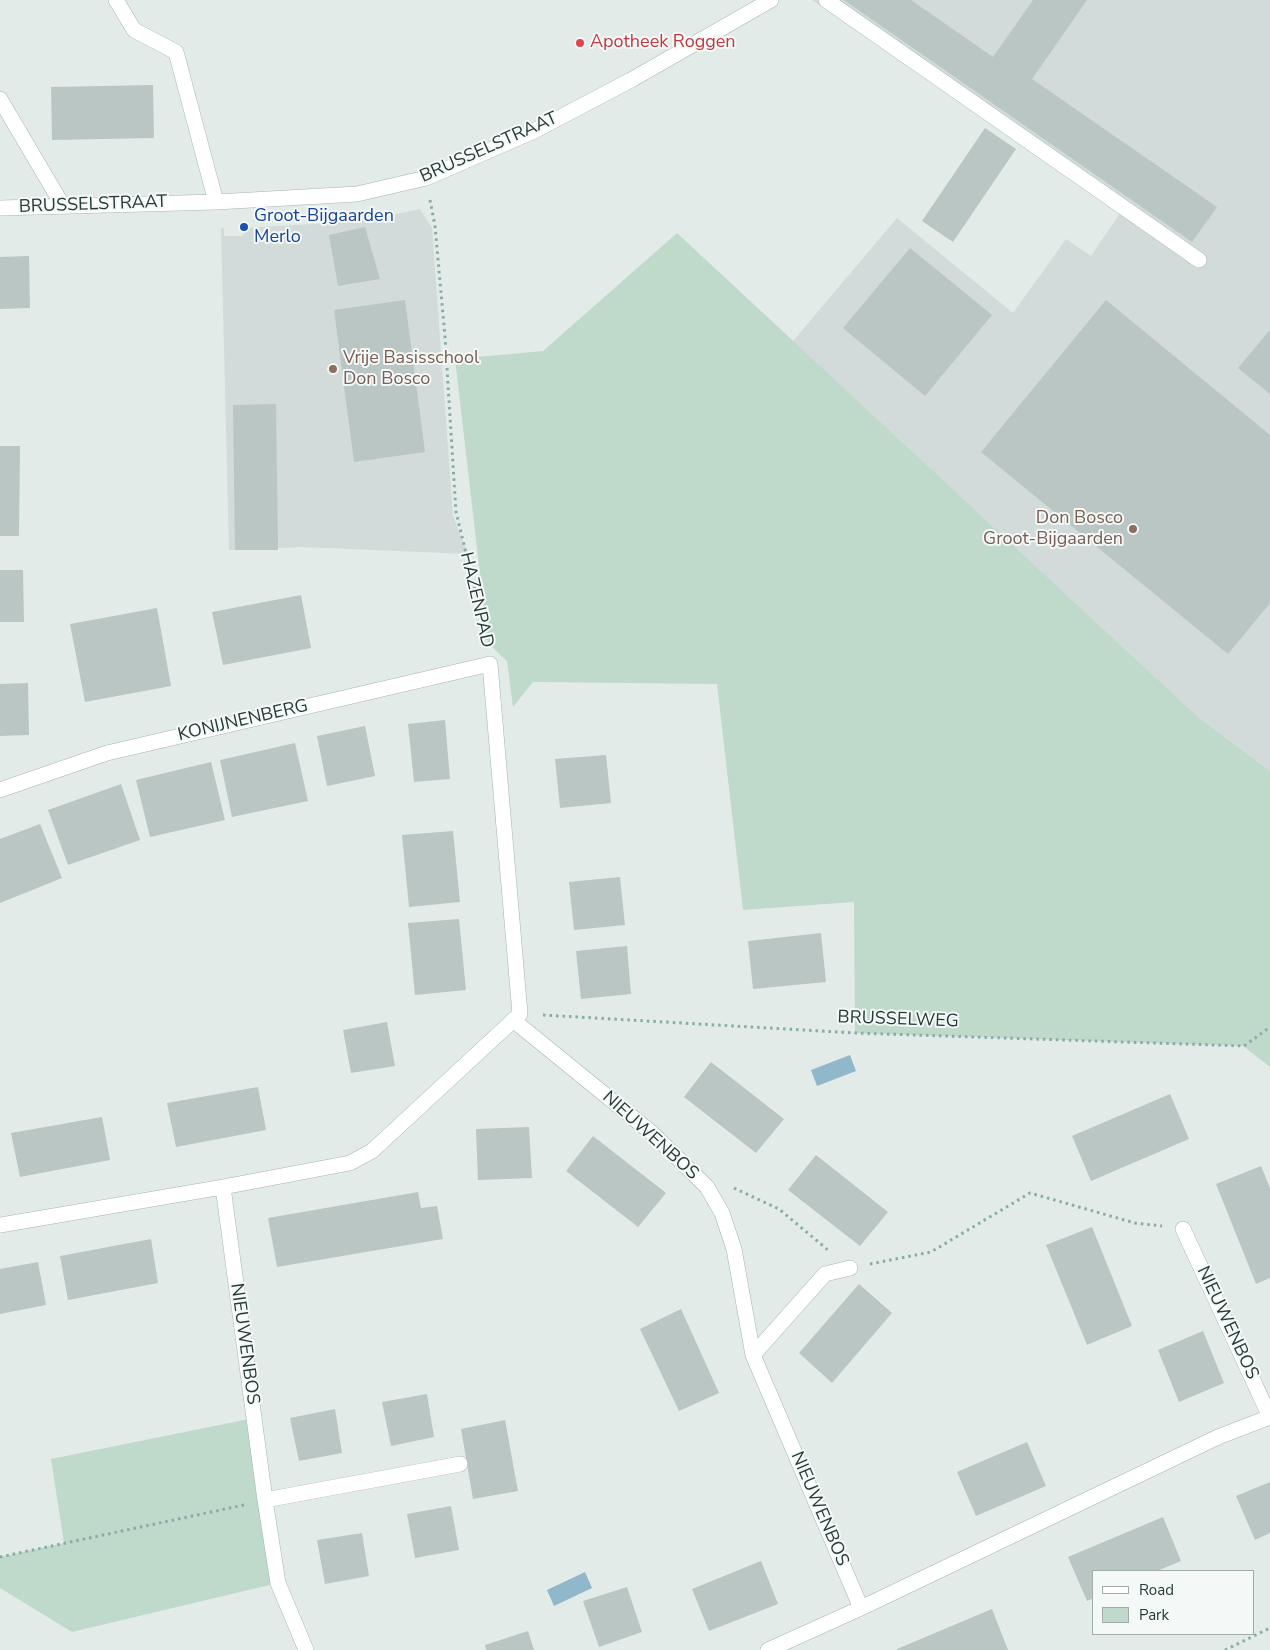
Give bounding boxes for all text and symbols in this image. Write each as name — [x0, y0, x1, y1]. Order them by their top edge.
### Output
place label: Apotheek Roggen — [590, 32, 736, 54]
marker: Apotheek Roggen — [574, 37, 586, 49]
street label: BRUSSELSTRAAT — [417, 108, 561, 188]
street label: BRUSSELSTRAAT — [18, 192, 168, 218]
place label: Groot-Bijgaarden Merlo — [254, 206, 394, 248]
marker: Groot-Bijgaarden Merlo — [238, 221, 250, 233]
place label: Vrije Basisschool Don Bosco — [343, 348, 479, 390]
marker: Vrije Basisschool Don Bosco — [327, 363, 339, 375]
place label: Don Bosco Groot-Bijgaarden — [983, 508, 1123, 550]
marker: Don Bosco Groot-Bijgaarden — [1127, 523, 1139, 535]
street label: HAZENPAD — [454, 550, 498, 650]
street label: KONIJNENBERG — [176, 696, 310, 746]
street label: BRUSSELWEG — [837, 1007, 959, 1033]
street label: NIEUWENBOS — [597, 1087, 703, 1185]
street label: NIEUWENBOS — [1191, 1263, 1263, 1383]
street label: NIEUWENBOS — [225, 1282, 263, 1406]
street label: NIEUWENBOS — [785, 1449, 853, 1569]
legend — [1092, 1570, 1255, 1635]
text: Road — [1139, 1580, 1174, 1600]
text: Park — [1139, 1605, 1169, 1625]

